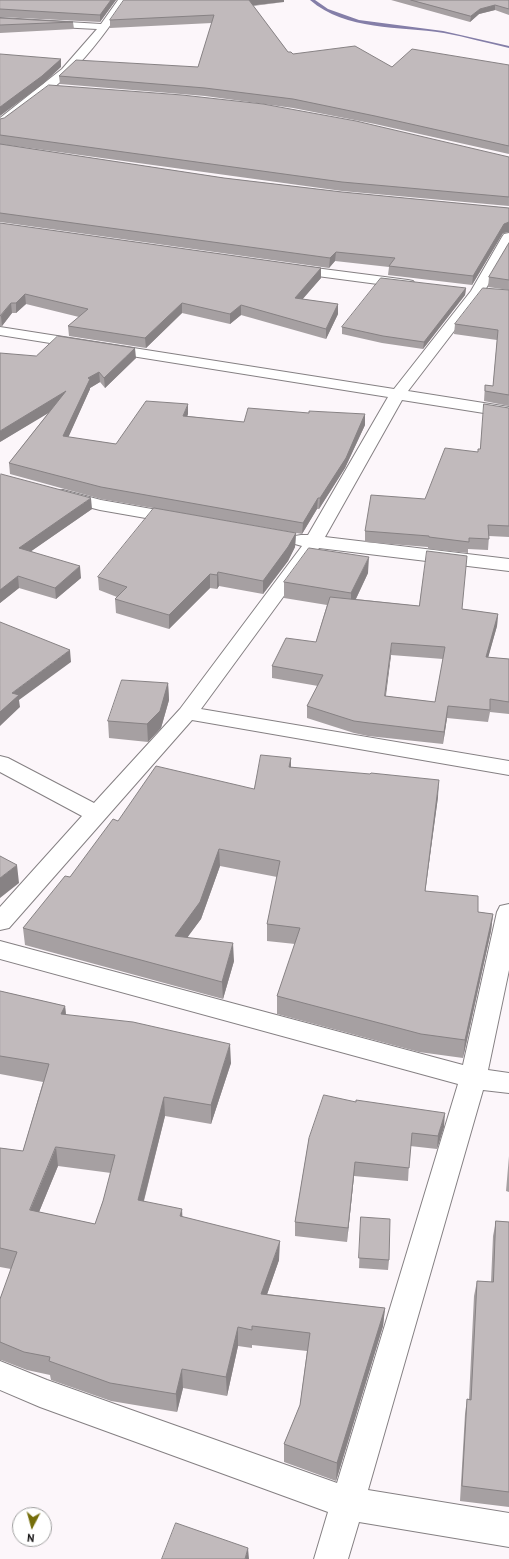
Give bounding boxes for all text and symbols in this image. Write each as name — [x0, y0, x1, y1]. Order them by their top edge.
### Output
north arrow — [12, 1507, 52, 1547]
text: N — [27, 1531, 35, 1545]

